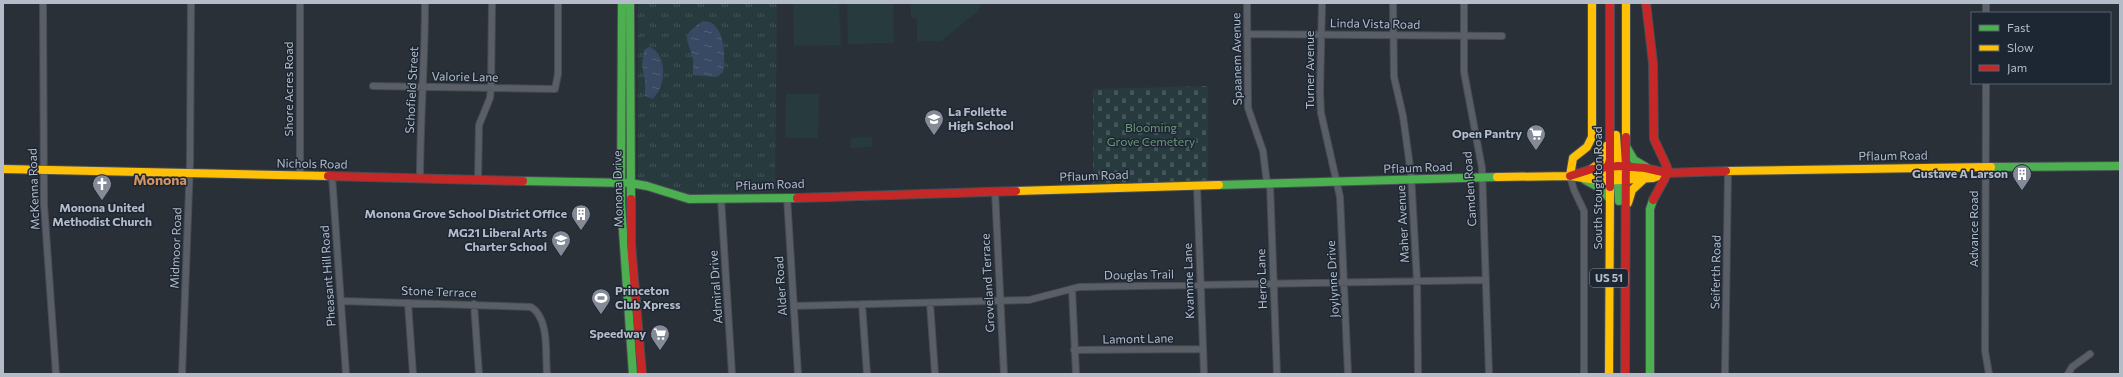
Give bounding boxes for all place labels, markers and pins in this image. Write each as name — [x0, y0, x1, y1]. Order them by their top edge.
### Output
place label: La Follette High School — [948, 104, 1014, 132]
school or university icon: La Follette High School — [923, 108, 945, 136]
supermarket icon: Open Pantry — [1525, 123, 1547, 151]
place label: Open Pantry — [1452, 126, 1522, 140]
building icon: Gustave A Larson — [2011, 163, 2033, 191]
place label: Gustave A Larson — [1912, 166, 2008, 180]
church icon: Monona United Methodist Church — [91, 173, 113, 201]
place label: Monona United Methodist Church — [52, 200, 152, 228]
building icon: Monona Grove School District Office — [570, 203, 592, 231]
place label: Monona Grove School District Office — [365, 206, 567, 220]
place label: MG21 Liberal Arts Charter School — [448, 225, 547, 253]
school or university icon: MG21 Liberal Arts Charter School — [550, 229, 572, 257]
place label: Princeton Club Xpress — [615, 283, 681, 311]
sports icon: Princeton Club Xpress — [590, 287, 612, 315]
supermarket icon: Speedway — [649, 323, 671, 351]
place label: Speedway — [589, 326, 646, 340]

